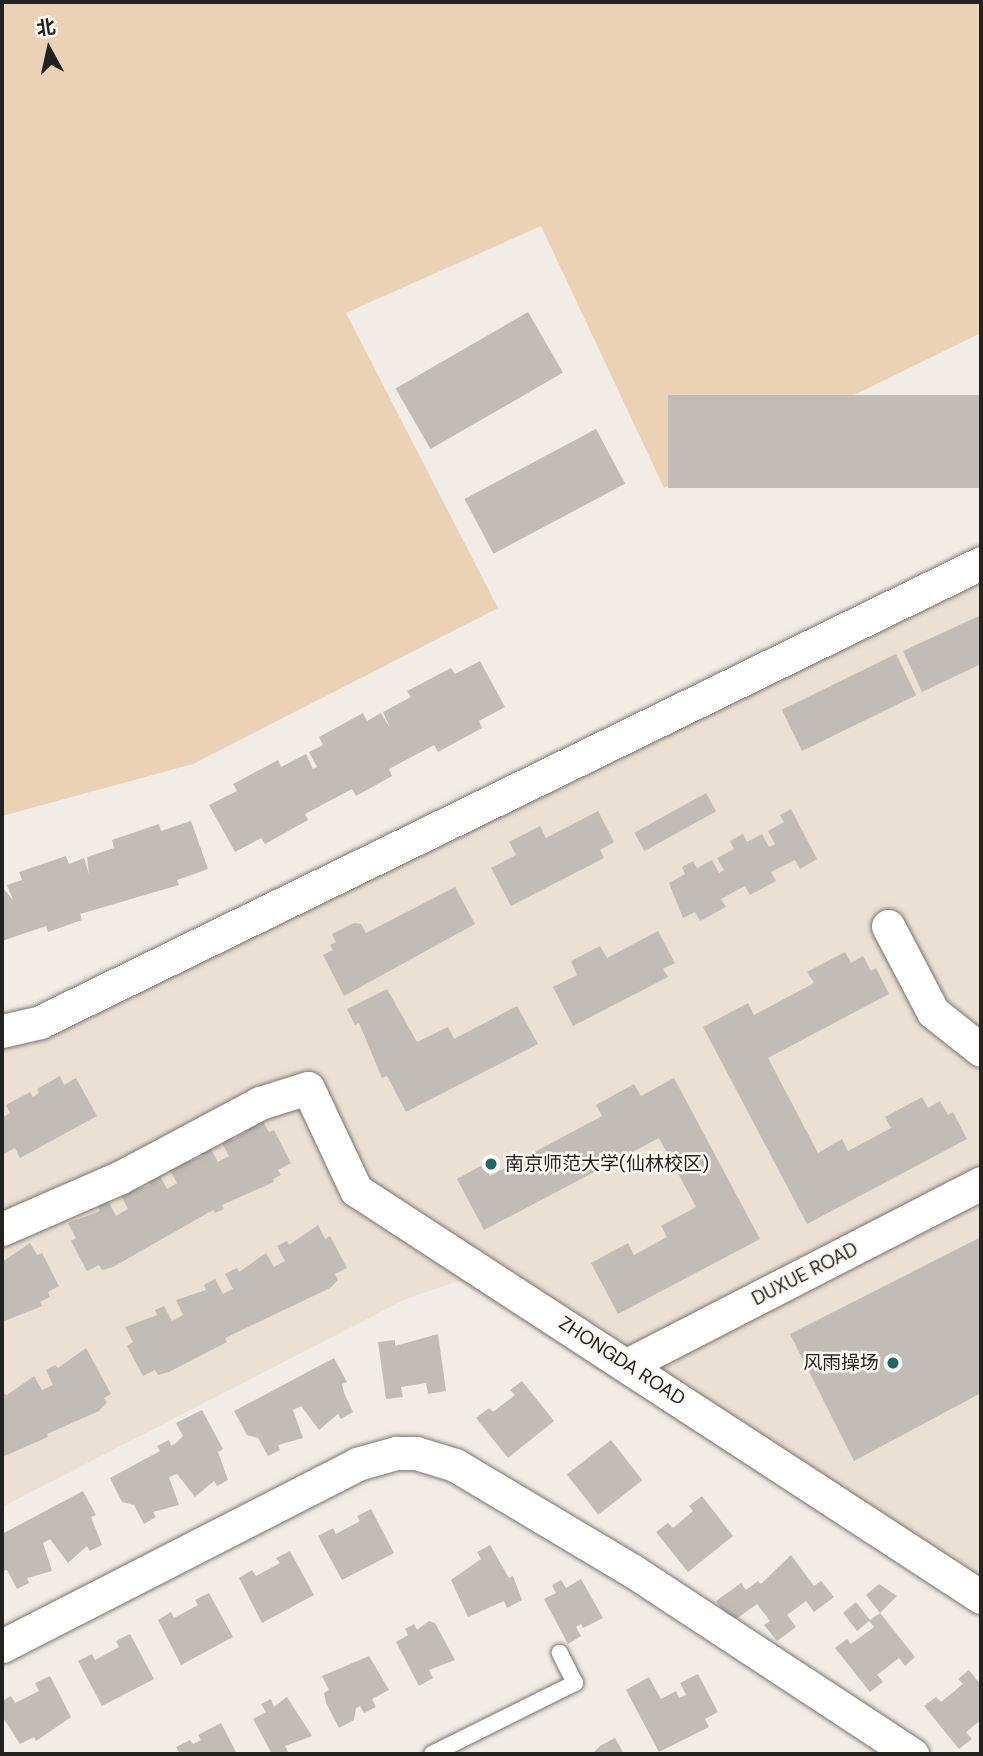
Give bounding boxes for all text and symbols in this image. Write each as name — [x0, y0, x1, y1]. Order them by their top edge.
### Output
north arrow — [14, 14, 84, 84]
text: 北 — [35, 14, 57, 41]
place label: 南京师范大学(仙林校区) — [505, 1153, 709, 1175]
marker: 南京师范大学(仙林校区) — [483, 1156, 499, 1172]
street label: DUXUE ROAD — [748, 1238, 862, 1310]
street label: ZHONGDA ROAD — [555, 1312, 689, 1410]
place label: 风雨操场 — [803, 1352, 879, 1374]
marker: 风雨操场 — [885, 1355, 901, 1371]

